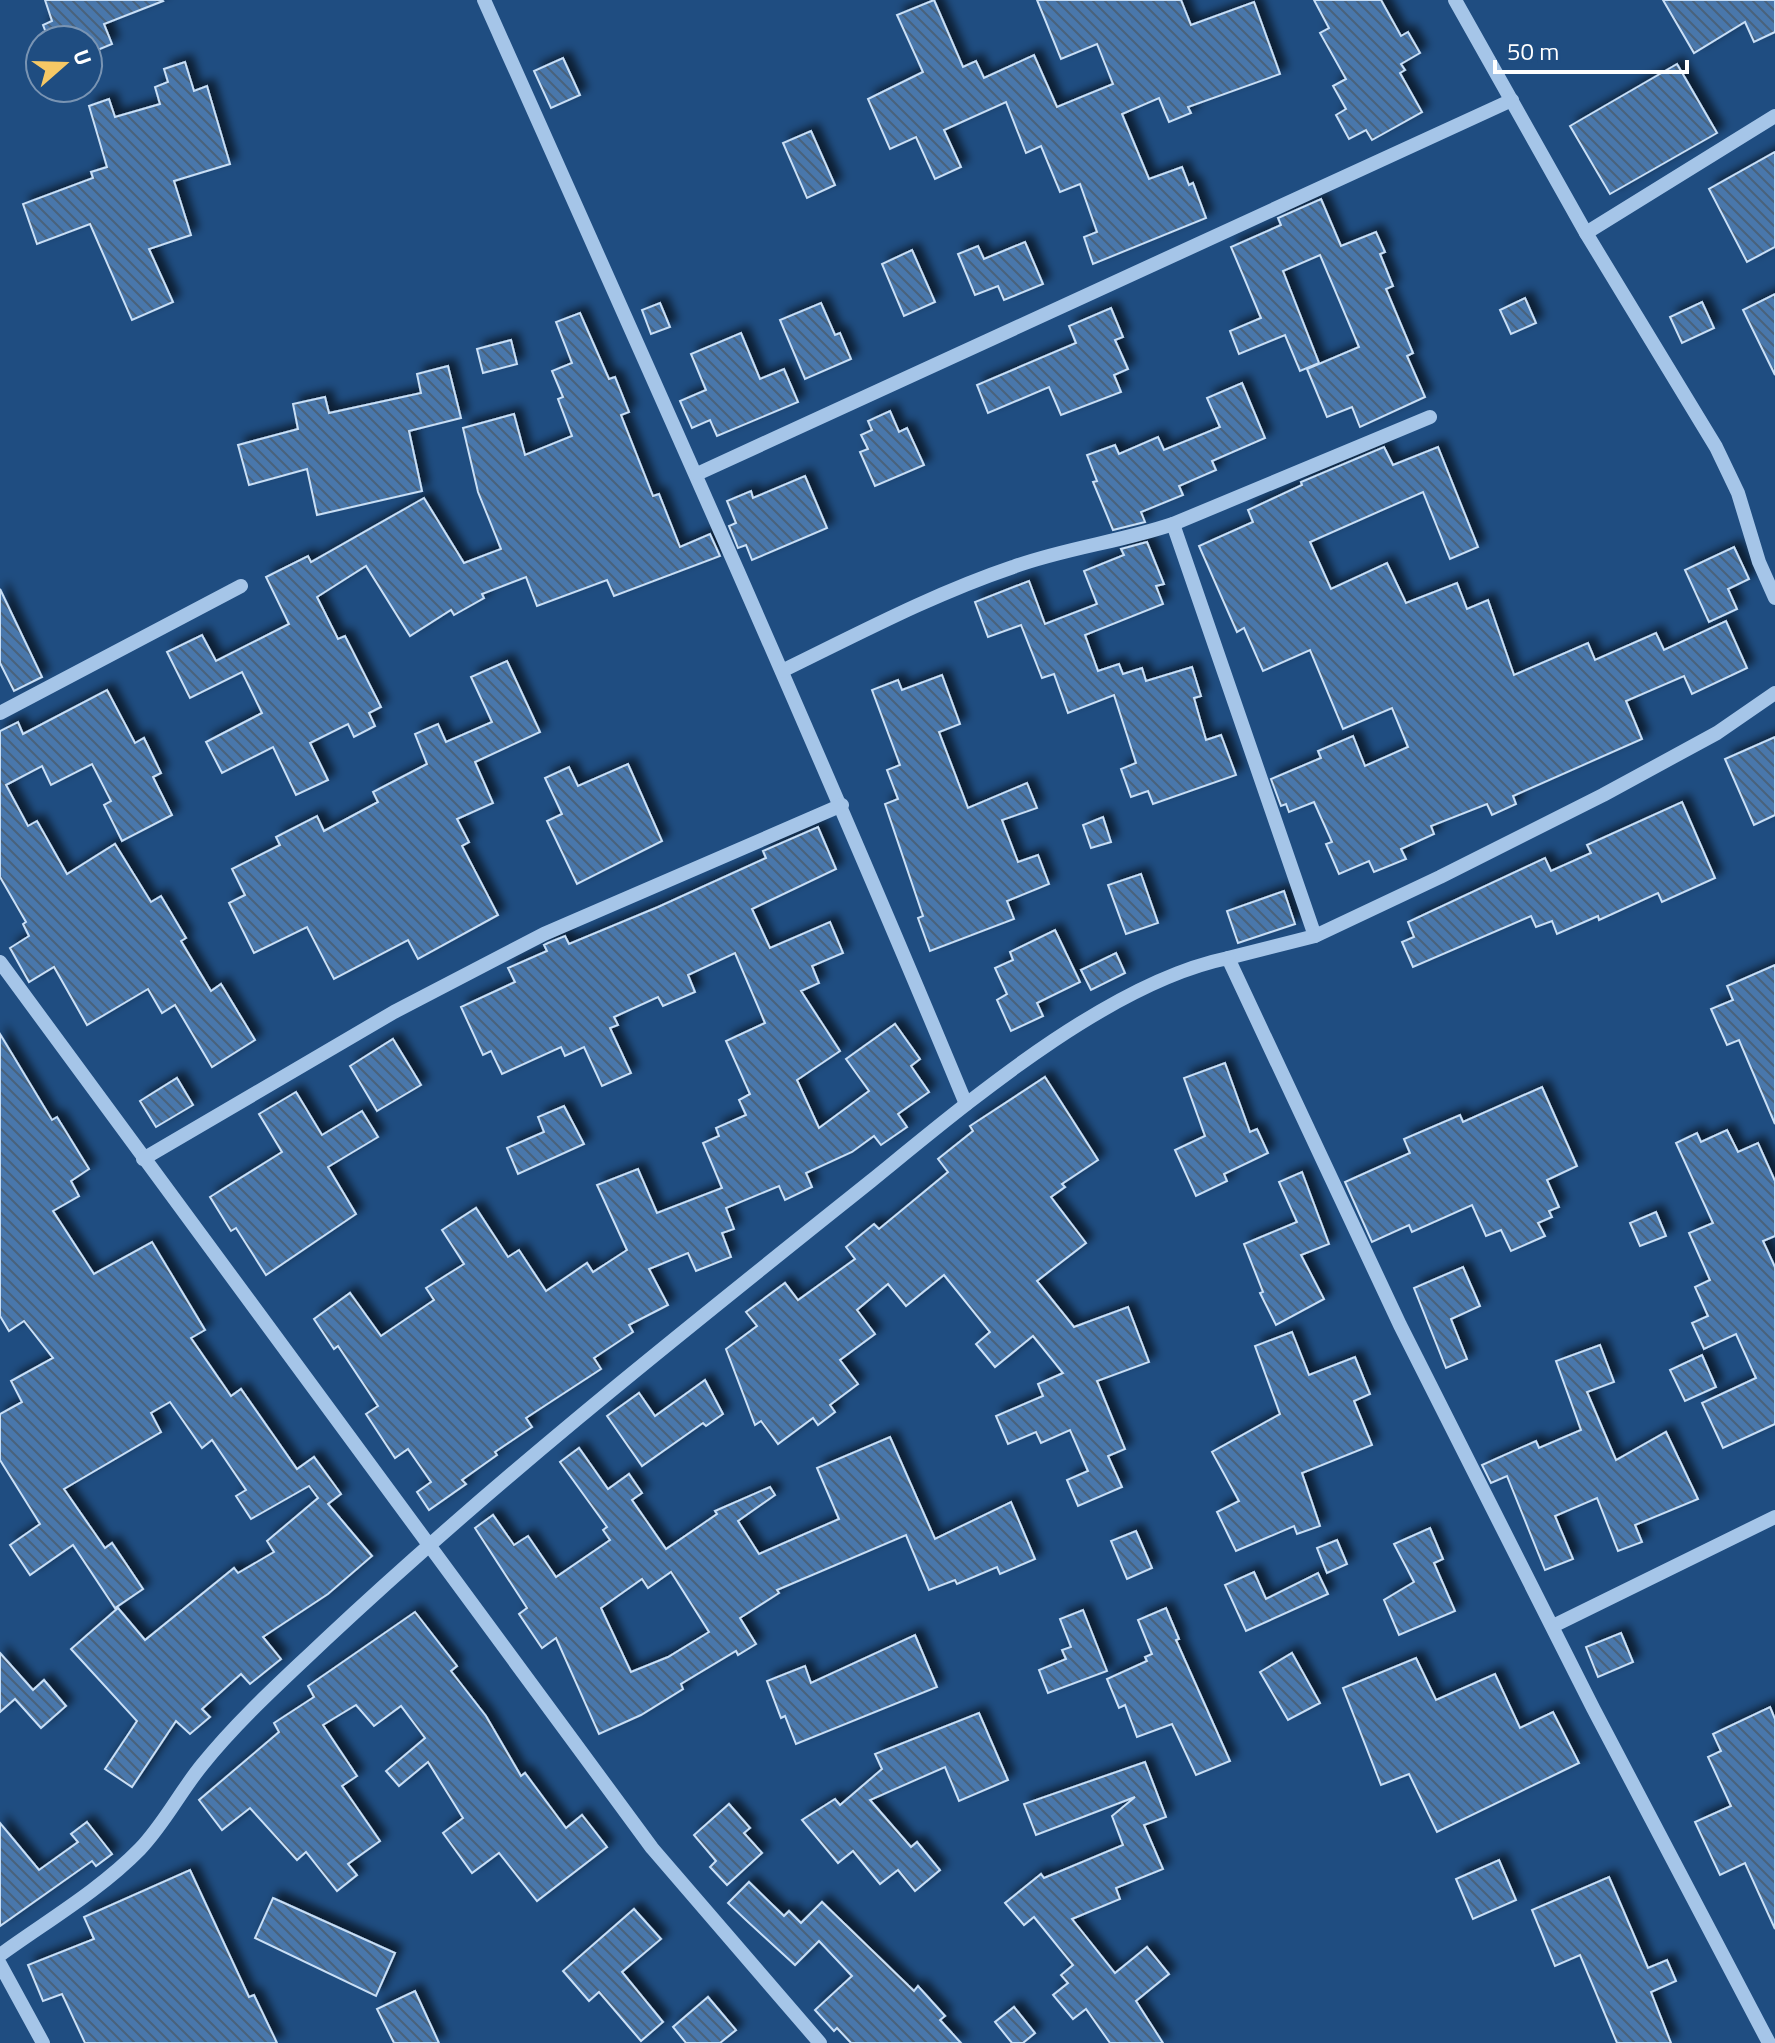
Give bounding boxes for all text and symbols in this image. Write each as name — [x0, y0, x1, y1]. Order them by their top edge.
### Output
north arrow — [24, 24, 104, 104]
scale bar — [1495, 24, 1687, 74]
text: 50 m — [1507, 33, 1559, 69]
text: U — [64, 45, 101, 70]

